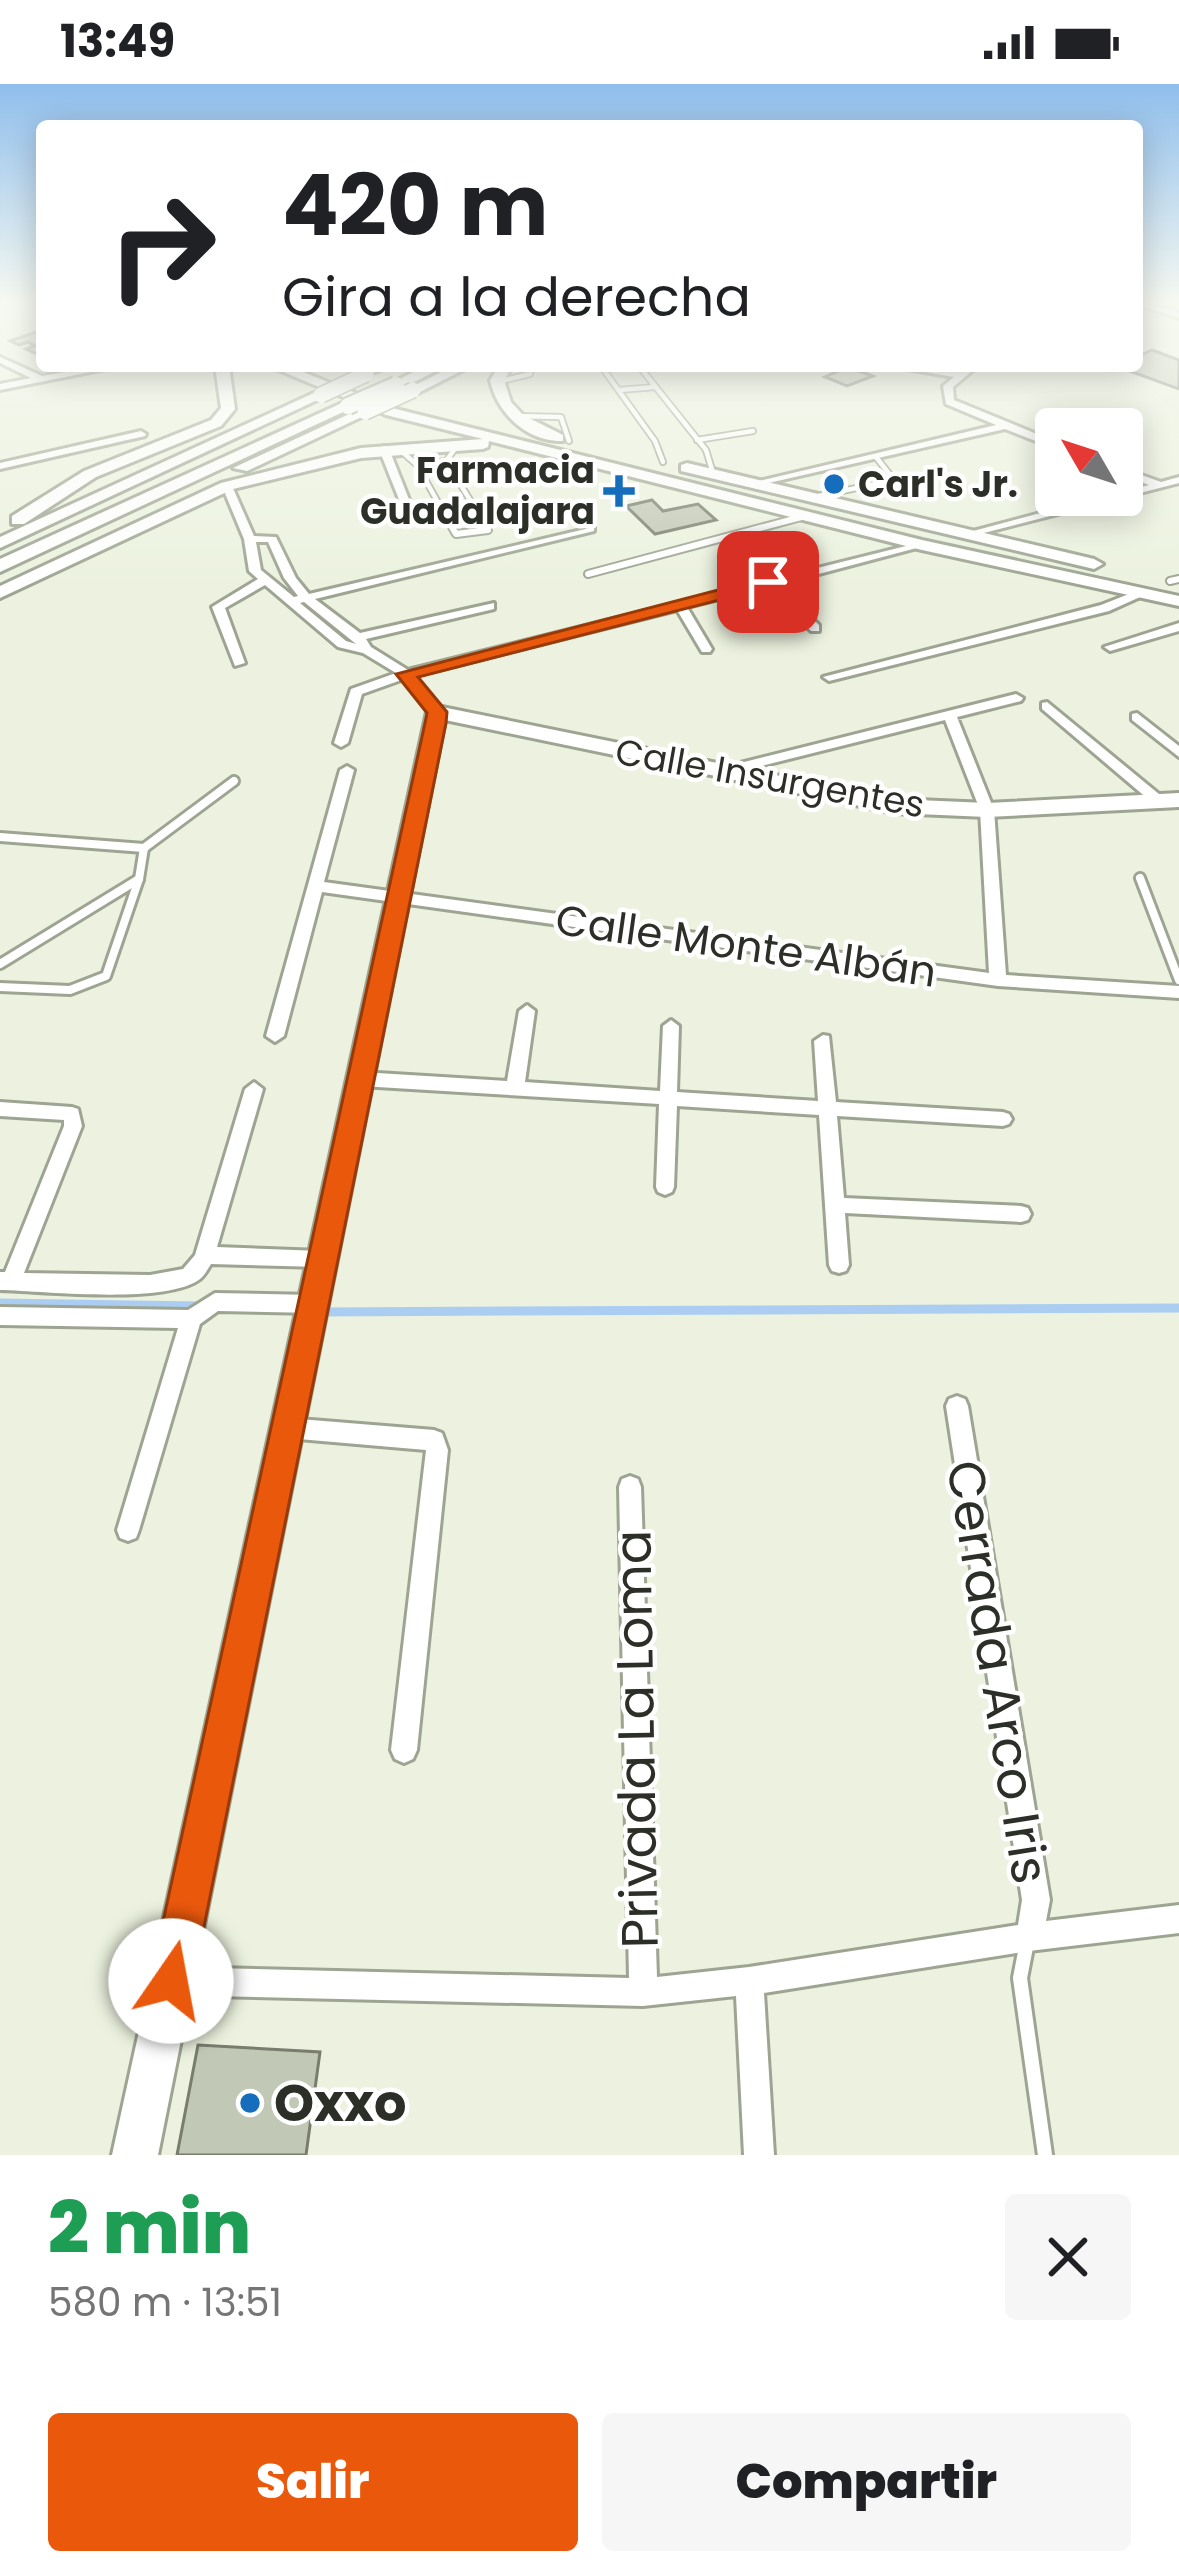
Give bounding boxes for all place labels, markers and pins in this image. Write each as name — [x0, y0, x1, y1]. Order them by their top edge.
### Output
place label: Farmacia Guadalajara — [360, 445, 595, 537]
place label: Carl's Jr. — [858, 459, 1018, 510]
marker: Carl's Jr. — [821, 471, 847, 497]
marker: Farmacia Guadalajara — [606, 478, 632, 504]
pin — [717, 531, 819, 633]
place label: Oxxo — [274, 2067, 407, 2139]
marker: Oxxo — [237, 2090, 263, 2116]

